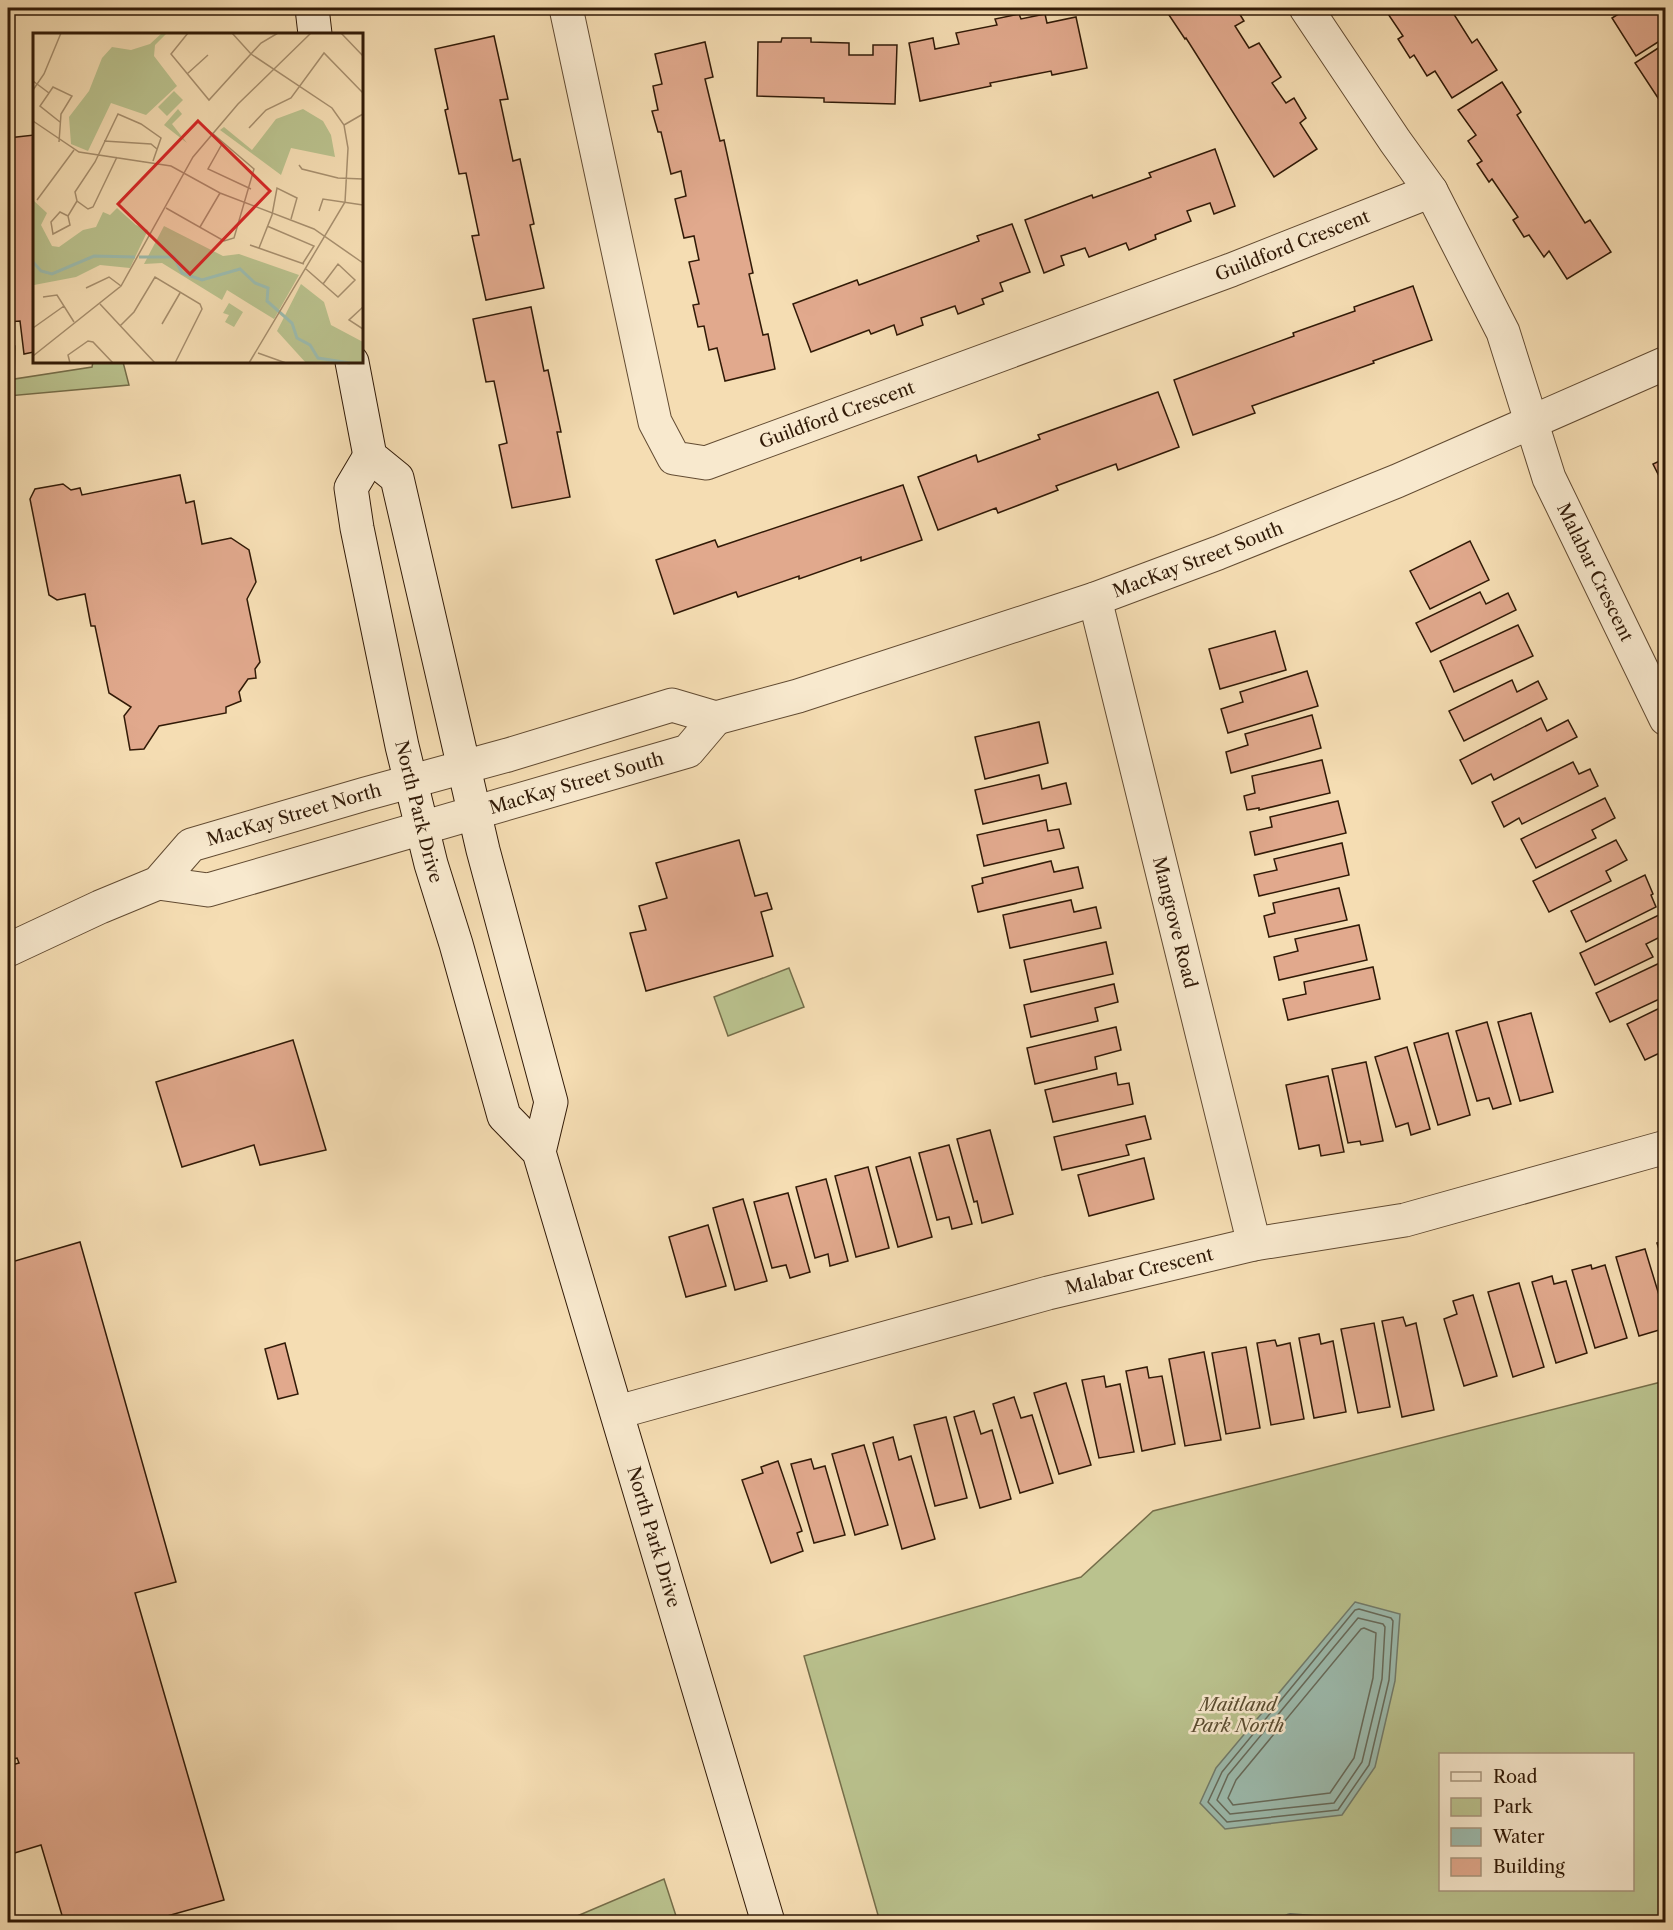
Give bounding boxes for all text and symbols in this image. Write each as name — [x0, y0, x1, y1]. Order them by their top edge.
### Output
inset map — [33, 33, 363, 363]
street label: Guildford Crescent — [1212, 205, 1373, 286]
street label: Guildford Crescent — [756, 376, 918, 454]
street label: Malabar Crescent — [1552, 500, 1638, 646]
street label: MacKay Street South — [1110, 517, 1286, 602]
street label: North Park Drive — [390, 738, 447, 886]
street label: MacKay Street South — [486, 748, 666, 819]
street label: MacKay Street North — [204, 779, 384, 851]
street label: Mangrove Road — [1148, 854, 1202, 990]
street label: Malabar Crescent — [1063, 1243, 1216, 1299]
street label: North Park Drive — [622, 1464, 685, 1610]
park label: Maitland Park North — [1190, 1694, 1284, 1737]
legend — [1439, 1753, 1634, 1891]
text: Road — [1493, 1766, 1538, 1788]
text: Park — [1493, 1796, 1534, 1818]
text: Water — [1492, 1826, 1545, 1848]
text: Building — [1493, 1856, 1565, 1878]

